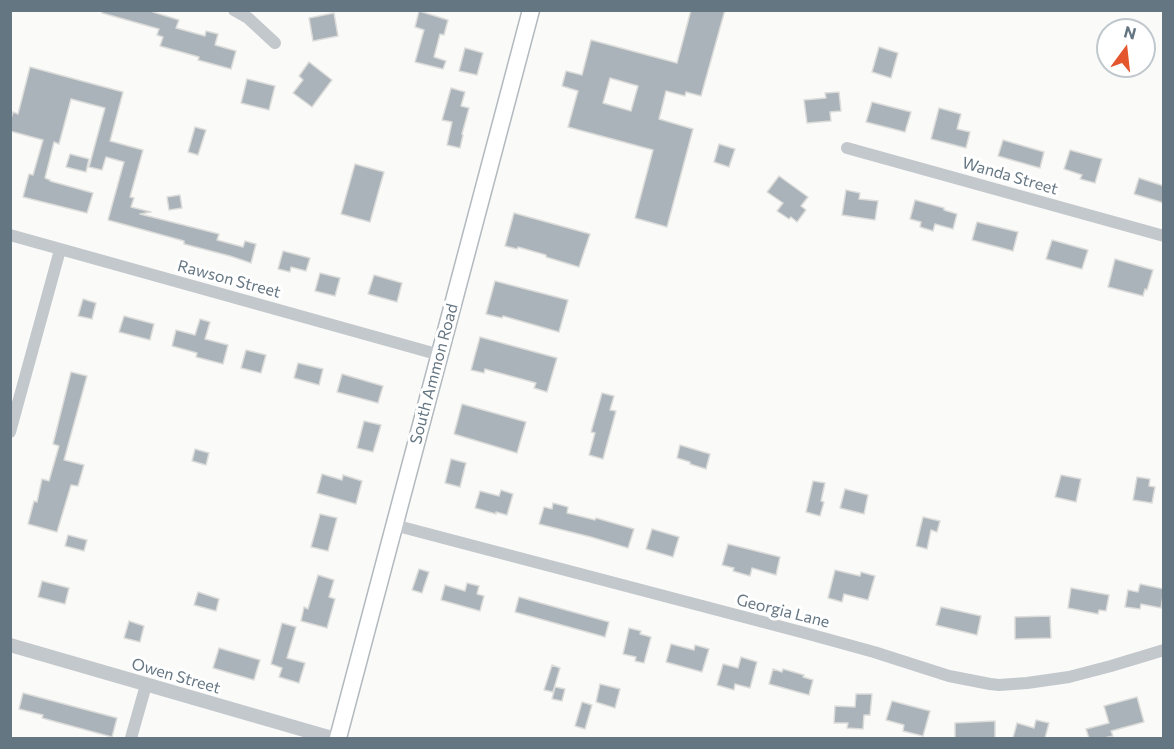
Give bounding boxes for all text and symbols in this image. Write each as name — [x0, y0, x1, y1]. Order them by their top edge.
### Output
north arrow — [1096, 18, 1156, 78]
text: N — [1122, 21, 1139, 43]
street label: Wanda Street — [960, 153, 1060, 199]
street label: Rawson Street — [175, 256, 283, 302]
street label: South Ammon Road — [406, 302, 462, 446]
street label: Georgia Lane — [734, 590, 832, 632]
street label: Owen Street — [129, 654, 223, 698]

